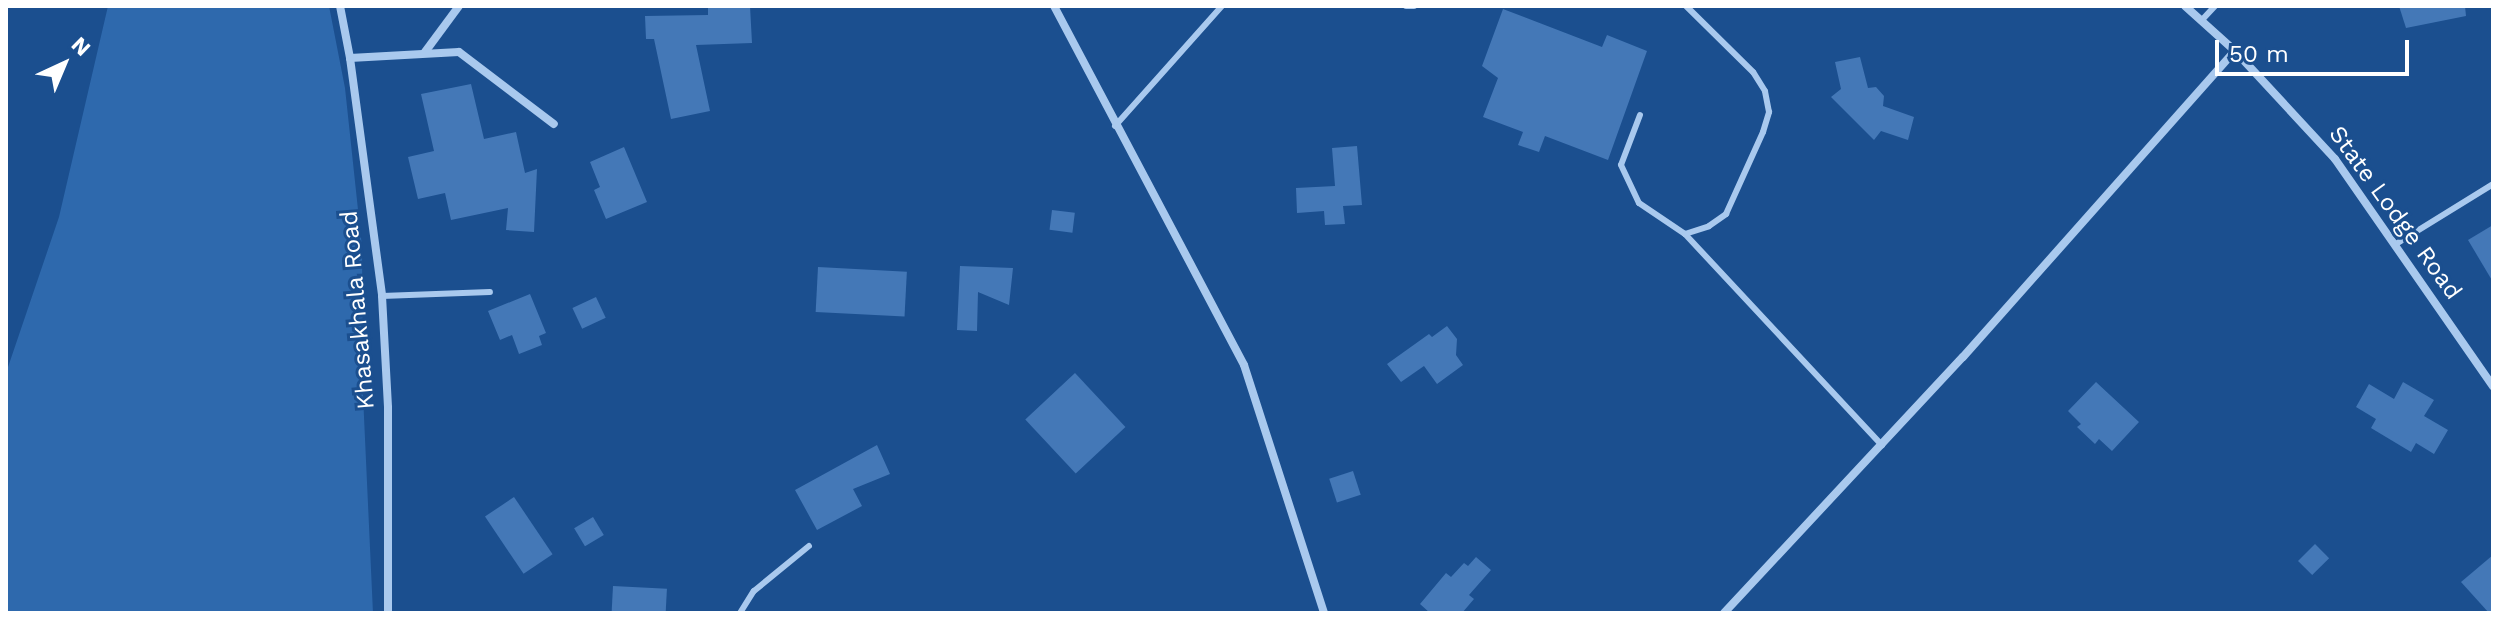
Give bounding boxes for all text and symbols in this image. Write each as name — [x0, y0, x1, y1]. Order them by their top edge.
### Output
north arrow — [24, 24, 104, 104]
scale bar — [2219, 24, 2413, 74]
text: N — [66, 32, 96, 61]
text: 50 m — [2229, 40, 2289, 68]
street label: State Lodge Road — [2322, 121, 2468, 305]
street label: Khasakhala Road — [335, 209, 381, 411]

